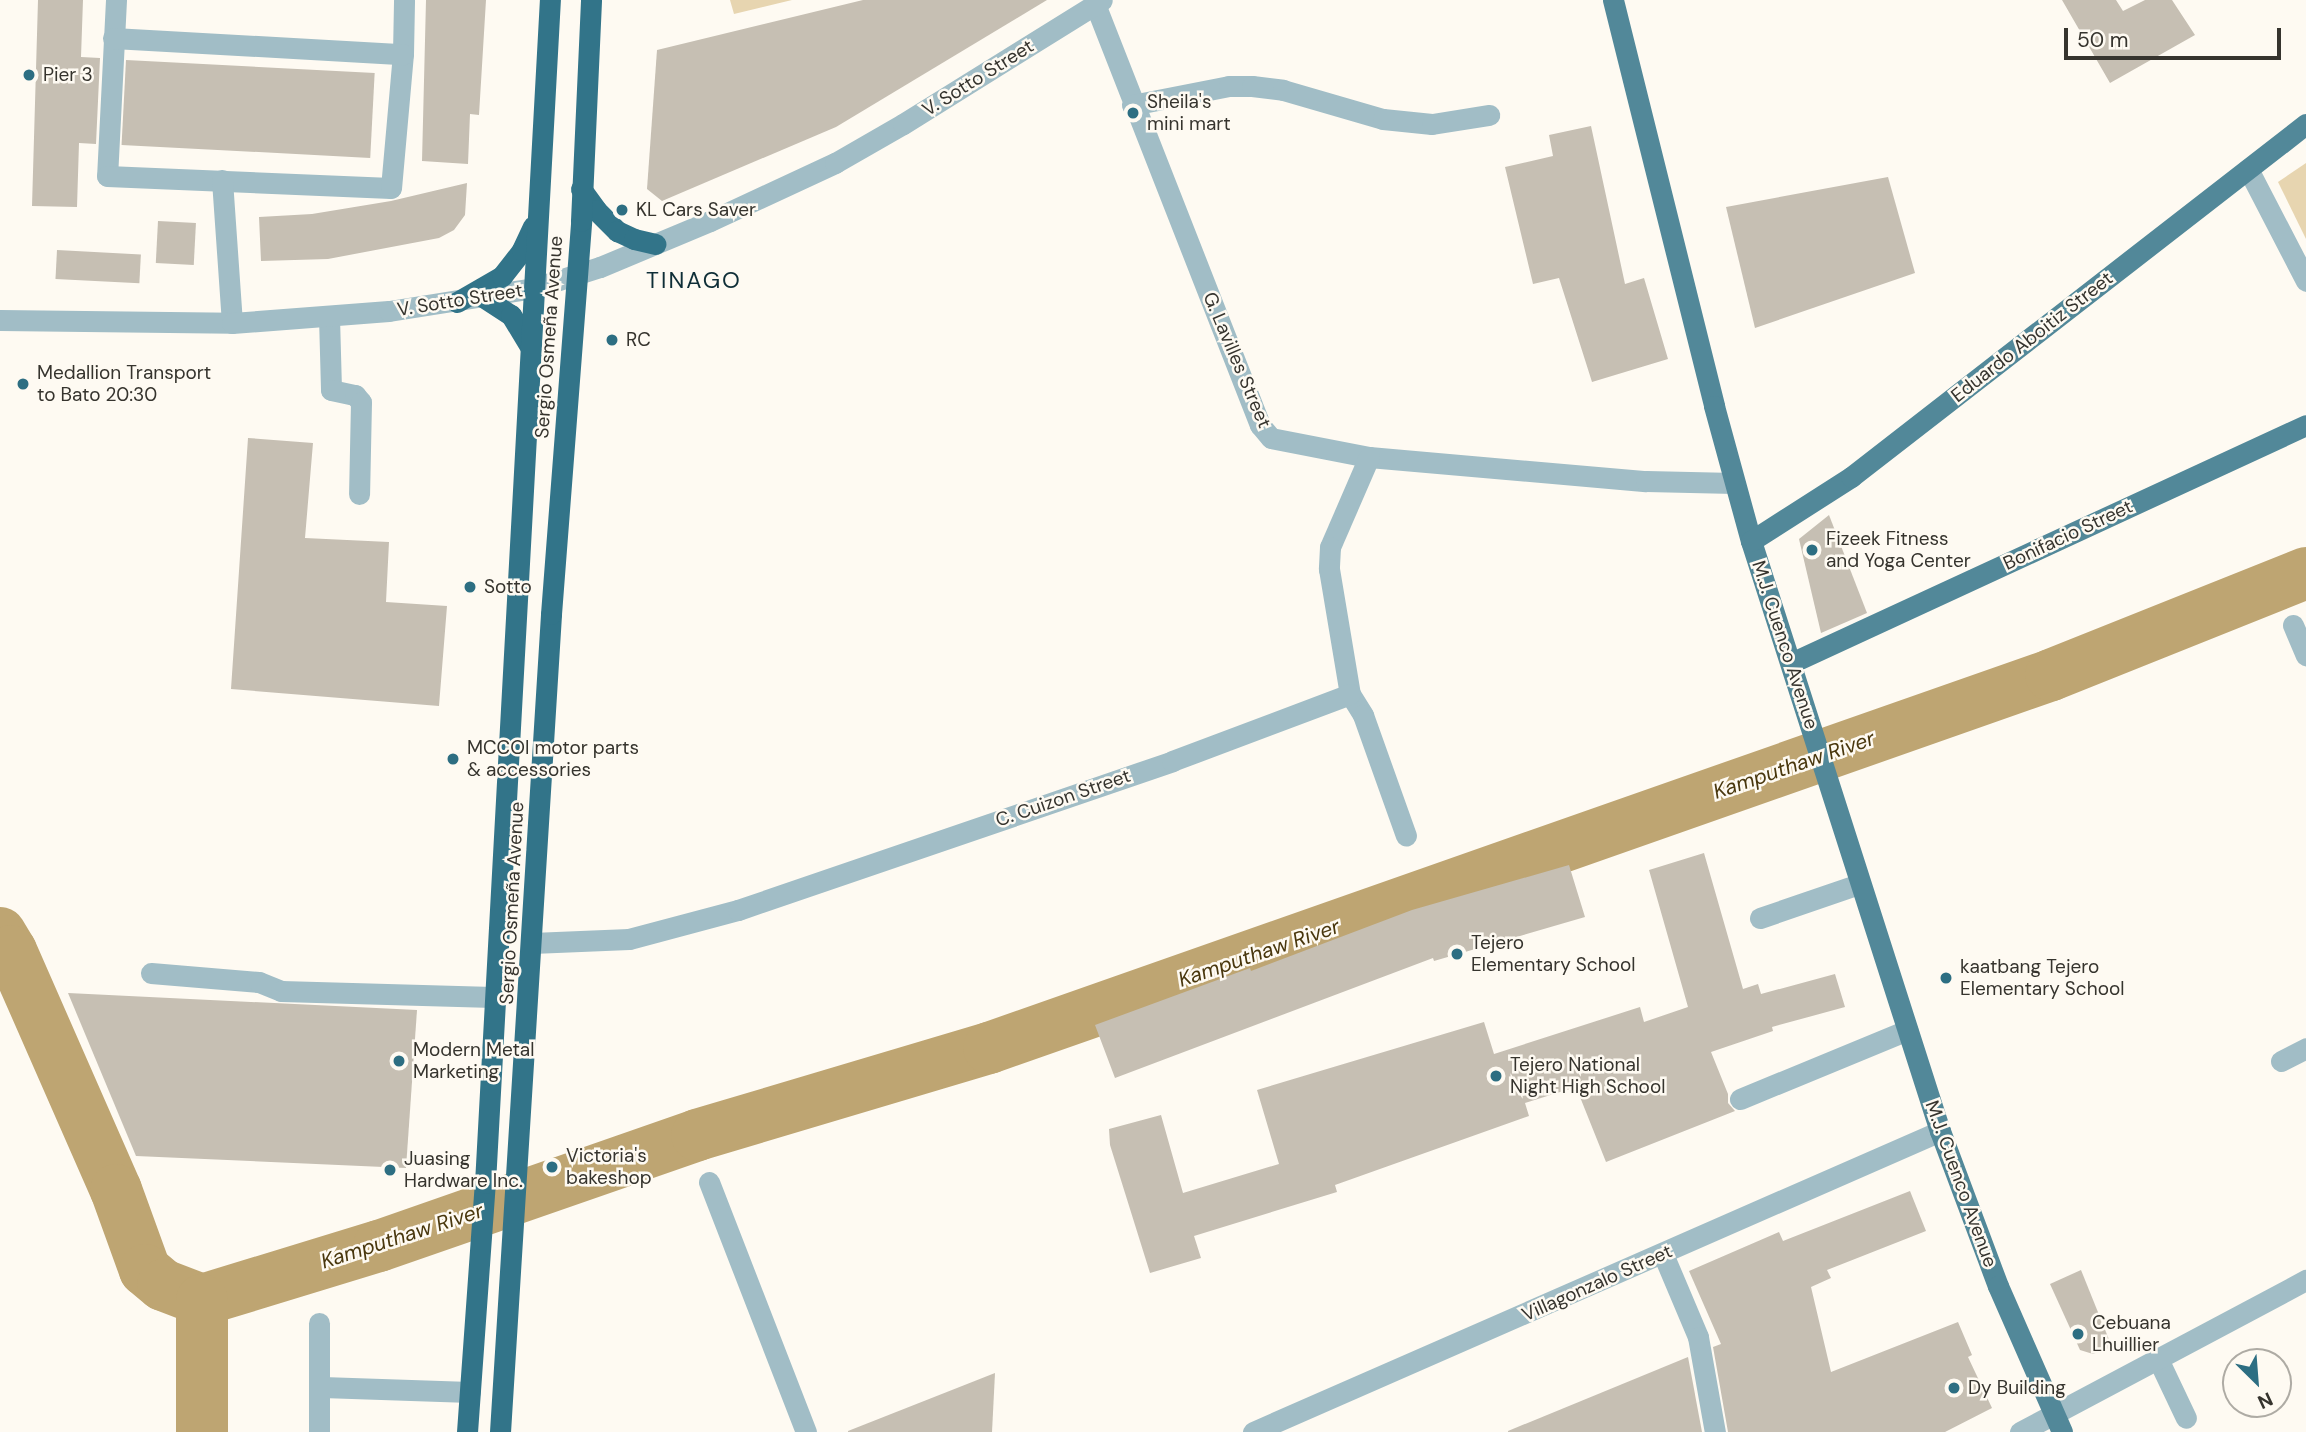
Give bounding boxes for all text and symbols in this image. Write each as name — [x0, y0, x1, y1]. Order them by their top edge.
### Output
scale bar — [2068, 14, 2285, 58]
text: 50 m — [2077, 26, 2128, 54]
street label: V. Sotto Street — [918, 35, 1038, 121]
place label: Pier 3 — [43, 64, 93, 86]
marker: Pier 3 — [21, 67, 37, 83]
place label: Sheila's mini mart — [1147, 91, 1231, 135]
marker: Sheila's mini mart — [1125, 105, 1141, 121]
place label: KL Cars Saver — [636, 199, 756, 221]
marker: KL Cars Saver — [614, 202, 630, 218]
street label: Sergio Osmeña Avenue — [531, 235, 567, 439]
district label: TINAGO — [647, 266, 741, 294]
street label: Eduardo Aboitiz Street — [1947, 267, 2117, 407]
street label: V. Sotto Street — [396, 279, 524, 321]
street label: G. Lavilles Street — [1198, 289, 1276, 431]
place label: RC — [626, 329, 651, 351]
marker: RC — [604, 332, 620, 348]
place label: Medallion Transport to Bato 20:30 — [37, 362, 211, 406]
marker: Medallion Transport to Bato 20:30 — [15, 376, 31, 392]
street label: Bonifacio Street — [2000, 495, 2136, 575]
place label: Fizeek Fitness and Yoga Center — [1826, 528, 1971, 572]
marker: Fizeek Fitness and Yoga Center — [1804, 542, 1820, 558]
street label: M.J. Cuenco Avenue — [1747, 558, 1823, 732]
place label: Sotto — [484, 576, 532, 598]
marker: Sotto — [462, 579, 478, 595]
water label: Kamputhaw River — [1710, 726, 1878, 804]
place label: MCCOI motor parts & accessories — [467, 737, 639, 781]
marker: MCCOI motor parts & accessories — [445, 751, 461, 767]
street label: C. Cuizon Street — [992, 764, 1134, 832]
street label: Sergio Osmeña Avenue — [495, 801, 529, 1005]
water label: Kamputhaw River — [1175, 914, 1343, 992]
place label: Tejero Elementary School — [1471, 932, 1635, 976]
marker: Tejero Elementary School — [1449, 946, 1465, 962]
place label: kaatbang Tejero Elementary School — [1960, 956, 2124, 1000]
marker: kaatbang Tejero Elementary School — [1938, 970, 1954, 986]
place label: Modern Metal Marketing — [413, 1039, 534, 1083]
marker: Modern Metal Marketing — [391, 1053, 407, 1069]
place label: Tejero National Night High School — [1510, 1054, 1665, 1098]
marker: Tejero National Night High School — [1488, 1068, 1504, 1084]
street label: M.J. Cuenco Avenue — [1920, 1098, 2002, 1270]
place label: Victoria's bakeshop — [566, 1145, 652, 1189]
place label: Juasing Hardware Inc. — [404, 1148, 523, 1192]
marker: Victoria's bakeshop — [544, 1159, 560, 1175]
marker: Juasing Hardware Inc. — [382, 1162, 398, 1178]
water label: Kamputhaw River — [318, 1198, 486, 1274]
street label: Villagonzalo Street — [1518, 1240, 1676, 1326]
place label: Cebuana Lhuillier — [2092, 1312, 2171, 1356]
marker: Cebuana Lhuillier — [2070, 1326, 2086, 1342]
north arrow — [2222, 1348, 2292, 1418]
place label: Dy Building — [1968, 1377, 2066, 1399]
marker: Dy Building — [1946, 1380, 1962, 1396]
text: N — [2254, 1386, 2277, 1415]

